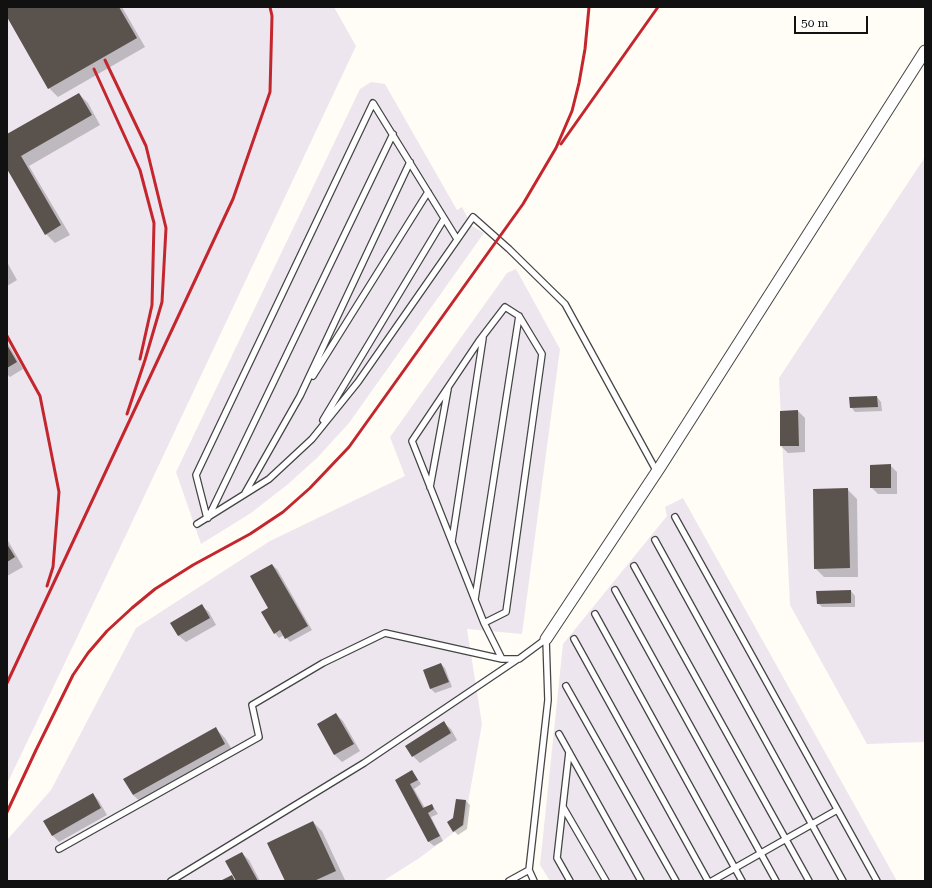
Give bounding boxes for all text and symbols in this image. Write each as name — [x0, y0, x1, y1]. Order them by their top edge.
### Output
scale bar — [796, 8, 870, 34]
text: 50 m — [801, 16, 828, 30]

